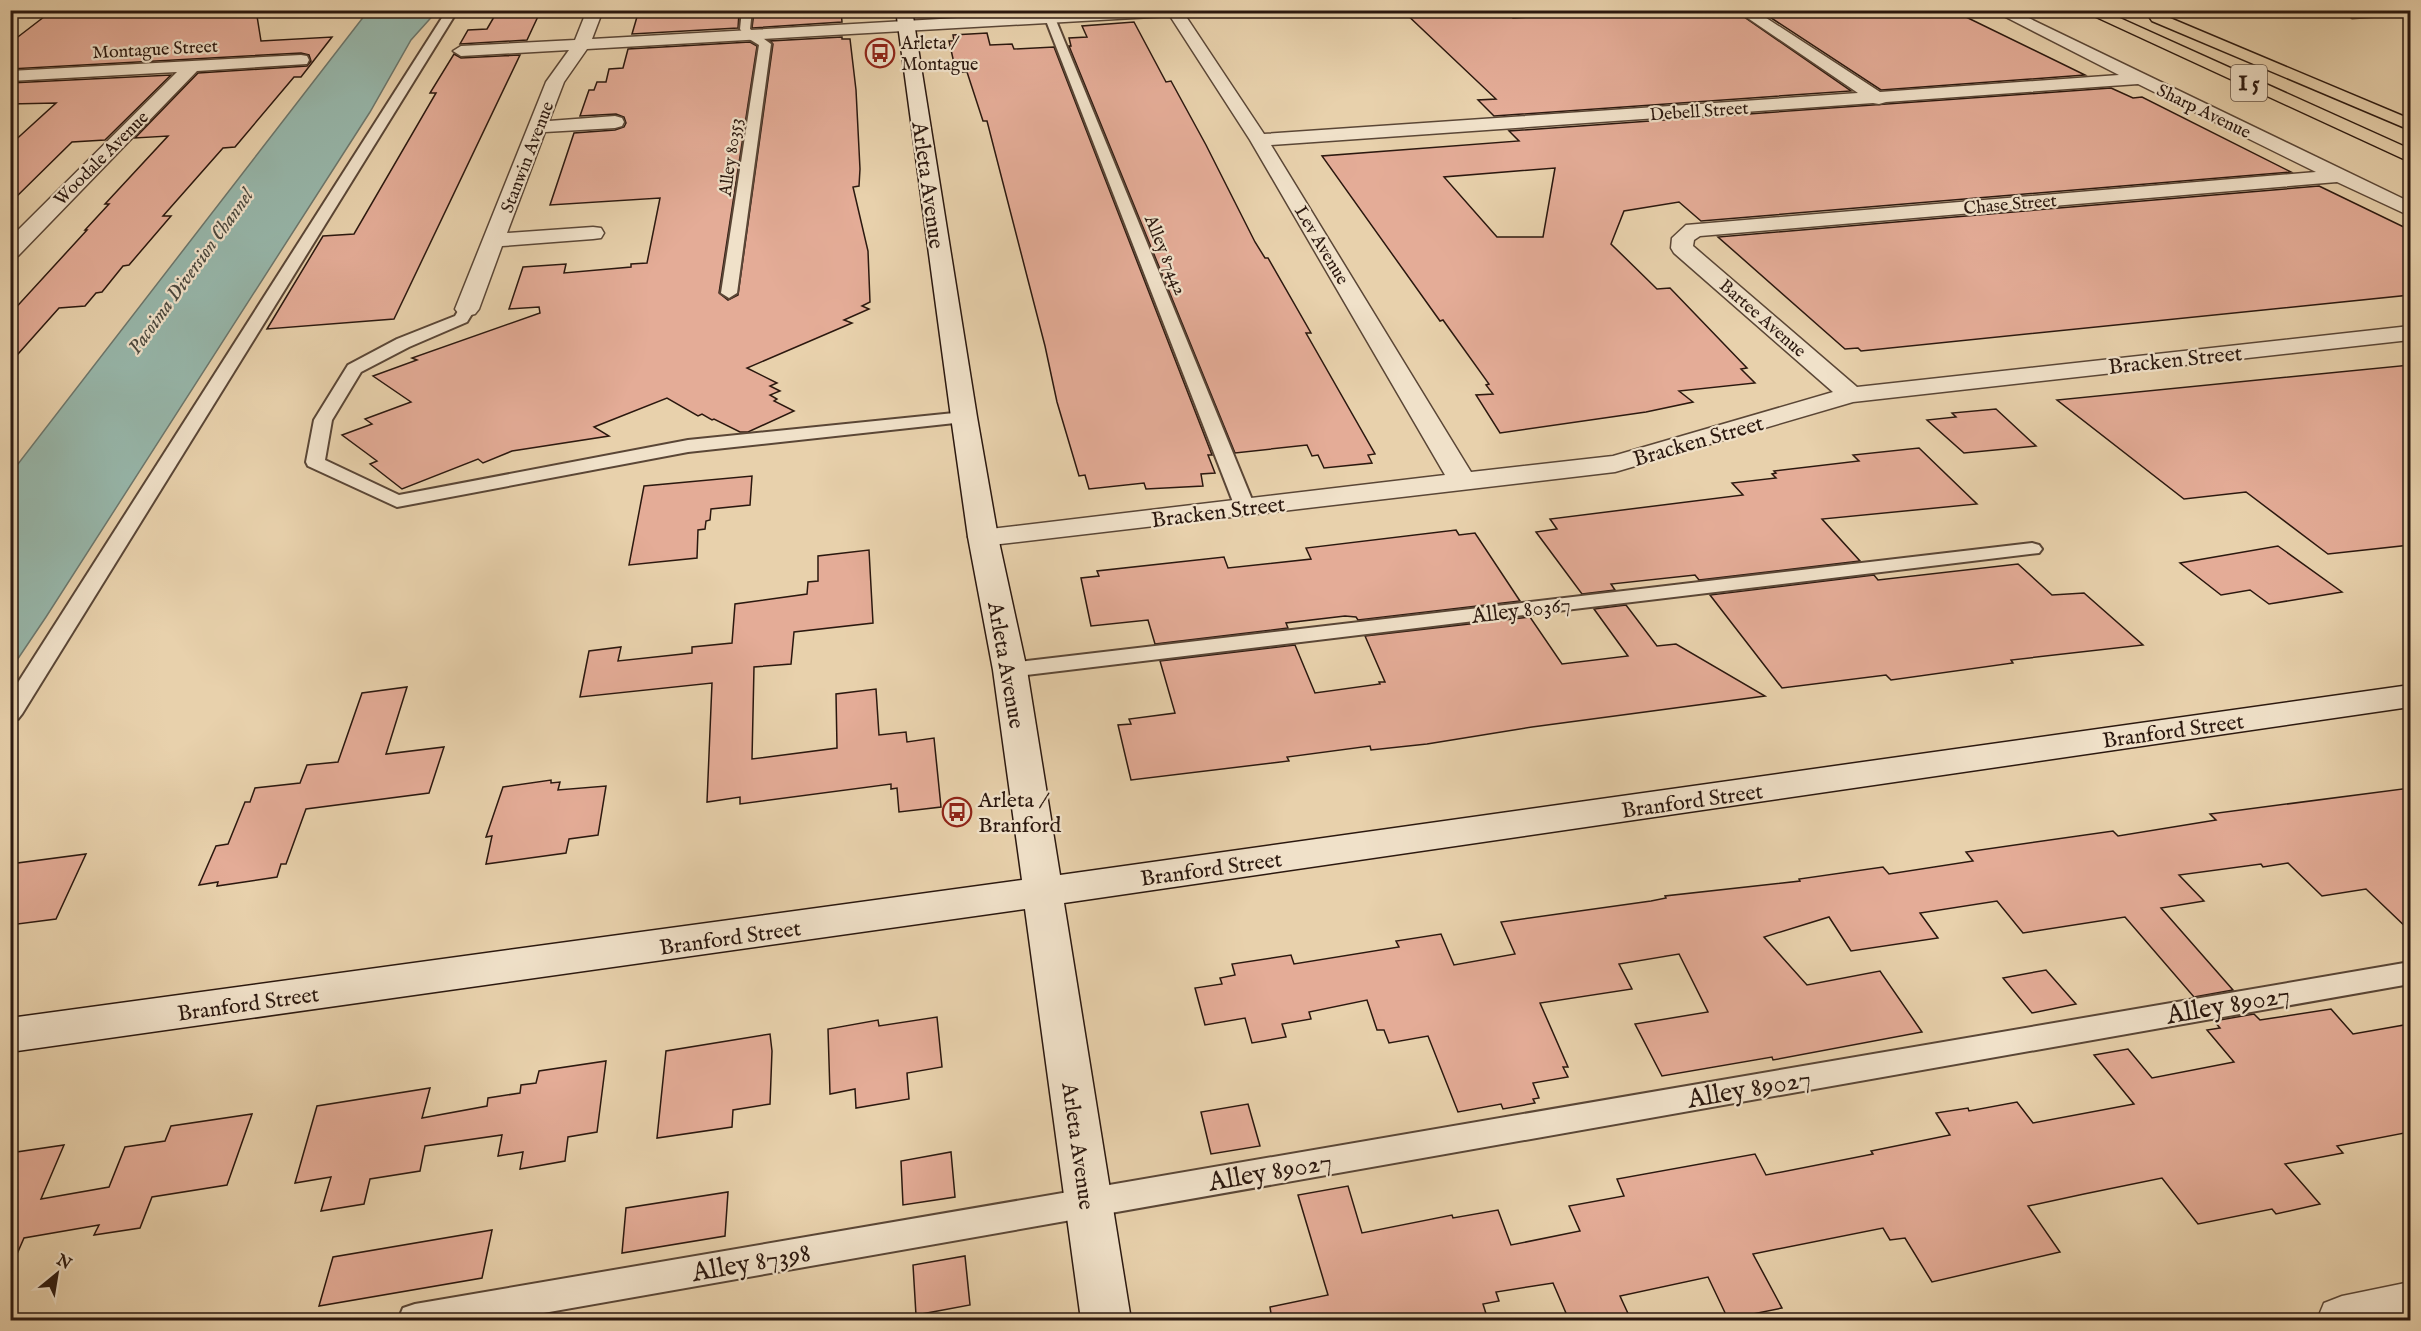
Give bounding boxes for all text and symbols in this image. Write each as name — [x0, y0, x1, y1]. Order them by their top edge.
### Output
place label: Arleta / Montague — [900, 33, 978, 77]
street label: Montague Street — [92, 36, 219, 65]
bus stop icon: Arleta / Montague — [864, 37, 896, 69]
road number: I 5 — [2231, 65, 2267, 101]
street label: Sharp Avenue — [2153, 80, 2254, 145]
street label: Stanwin Avenue — [497, 98, 560, 217]
street label: Debell Street — [1649, 98, 1749, 127]
street label: Woodale Avenue — [50, 107, 154, 211]
street label: Alley 80353 — [714, 117, 748, 199]
street label: Arleta Avenue — [904, 119, 950, 251]
water label: Pacoima Diversion Channel — [123, 183, 261, 359]
street label: Chase Street — [1963, 190, 2058, 221]
street label: Lev Avenue — [1288, 202, 1353, 289]
street label: Alley 87442 — [1138, 211, 1191, 299]
street label: Bartee Avenue — [1714, 275, 1810, 363]
street label: Bracken Street — [2107, 340, 2244, 382]
street label: Bracken Street — [1630, 410, 1767, 474]
street label: Bracken Street — [1150, 491, 1287, 535]
street label: Alley 80367 — [1469, 591, 1572, 631]
street label: Arleta Avenue — [980, 599, 1030, 731]
street label: Branford Street — [2101, 708, 2246, 756]
street label: Branford Street — [1620, 778, 1765, 826]
place label: Arleta / Branford — [977, 787, 1062, 840]
bus stop icon: Arleta / Branford — [941, 796, 973, 828]
street label: Branford Street — [1139, 846, 1284, 894]
street label: Branford Street — [658, 915, 803, 963]
street label: Alley 89027 — [2163, 978, 2293, 1034]
street label: Branford Street — [176, 981, 321, 1029]
street label: Alley 89027 — [1684, 1062, 1814, 1118]
street label: Arleta Avenue — [1054, 1080, 1100, 1212]
street label: Alley 89027 — [1205, 1145, 1335, 1201]
street label: Alley 87398 — [688, 1237, 813, 1291]
north arrow — [27, 1244, 87, 1304]
text: N — [52, 1250, 75, 1275]

